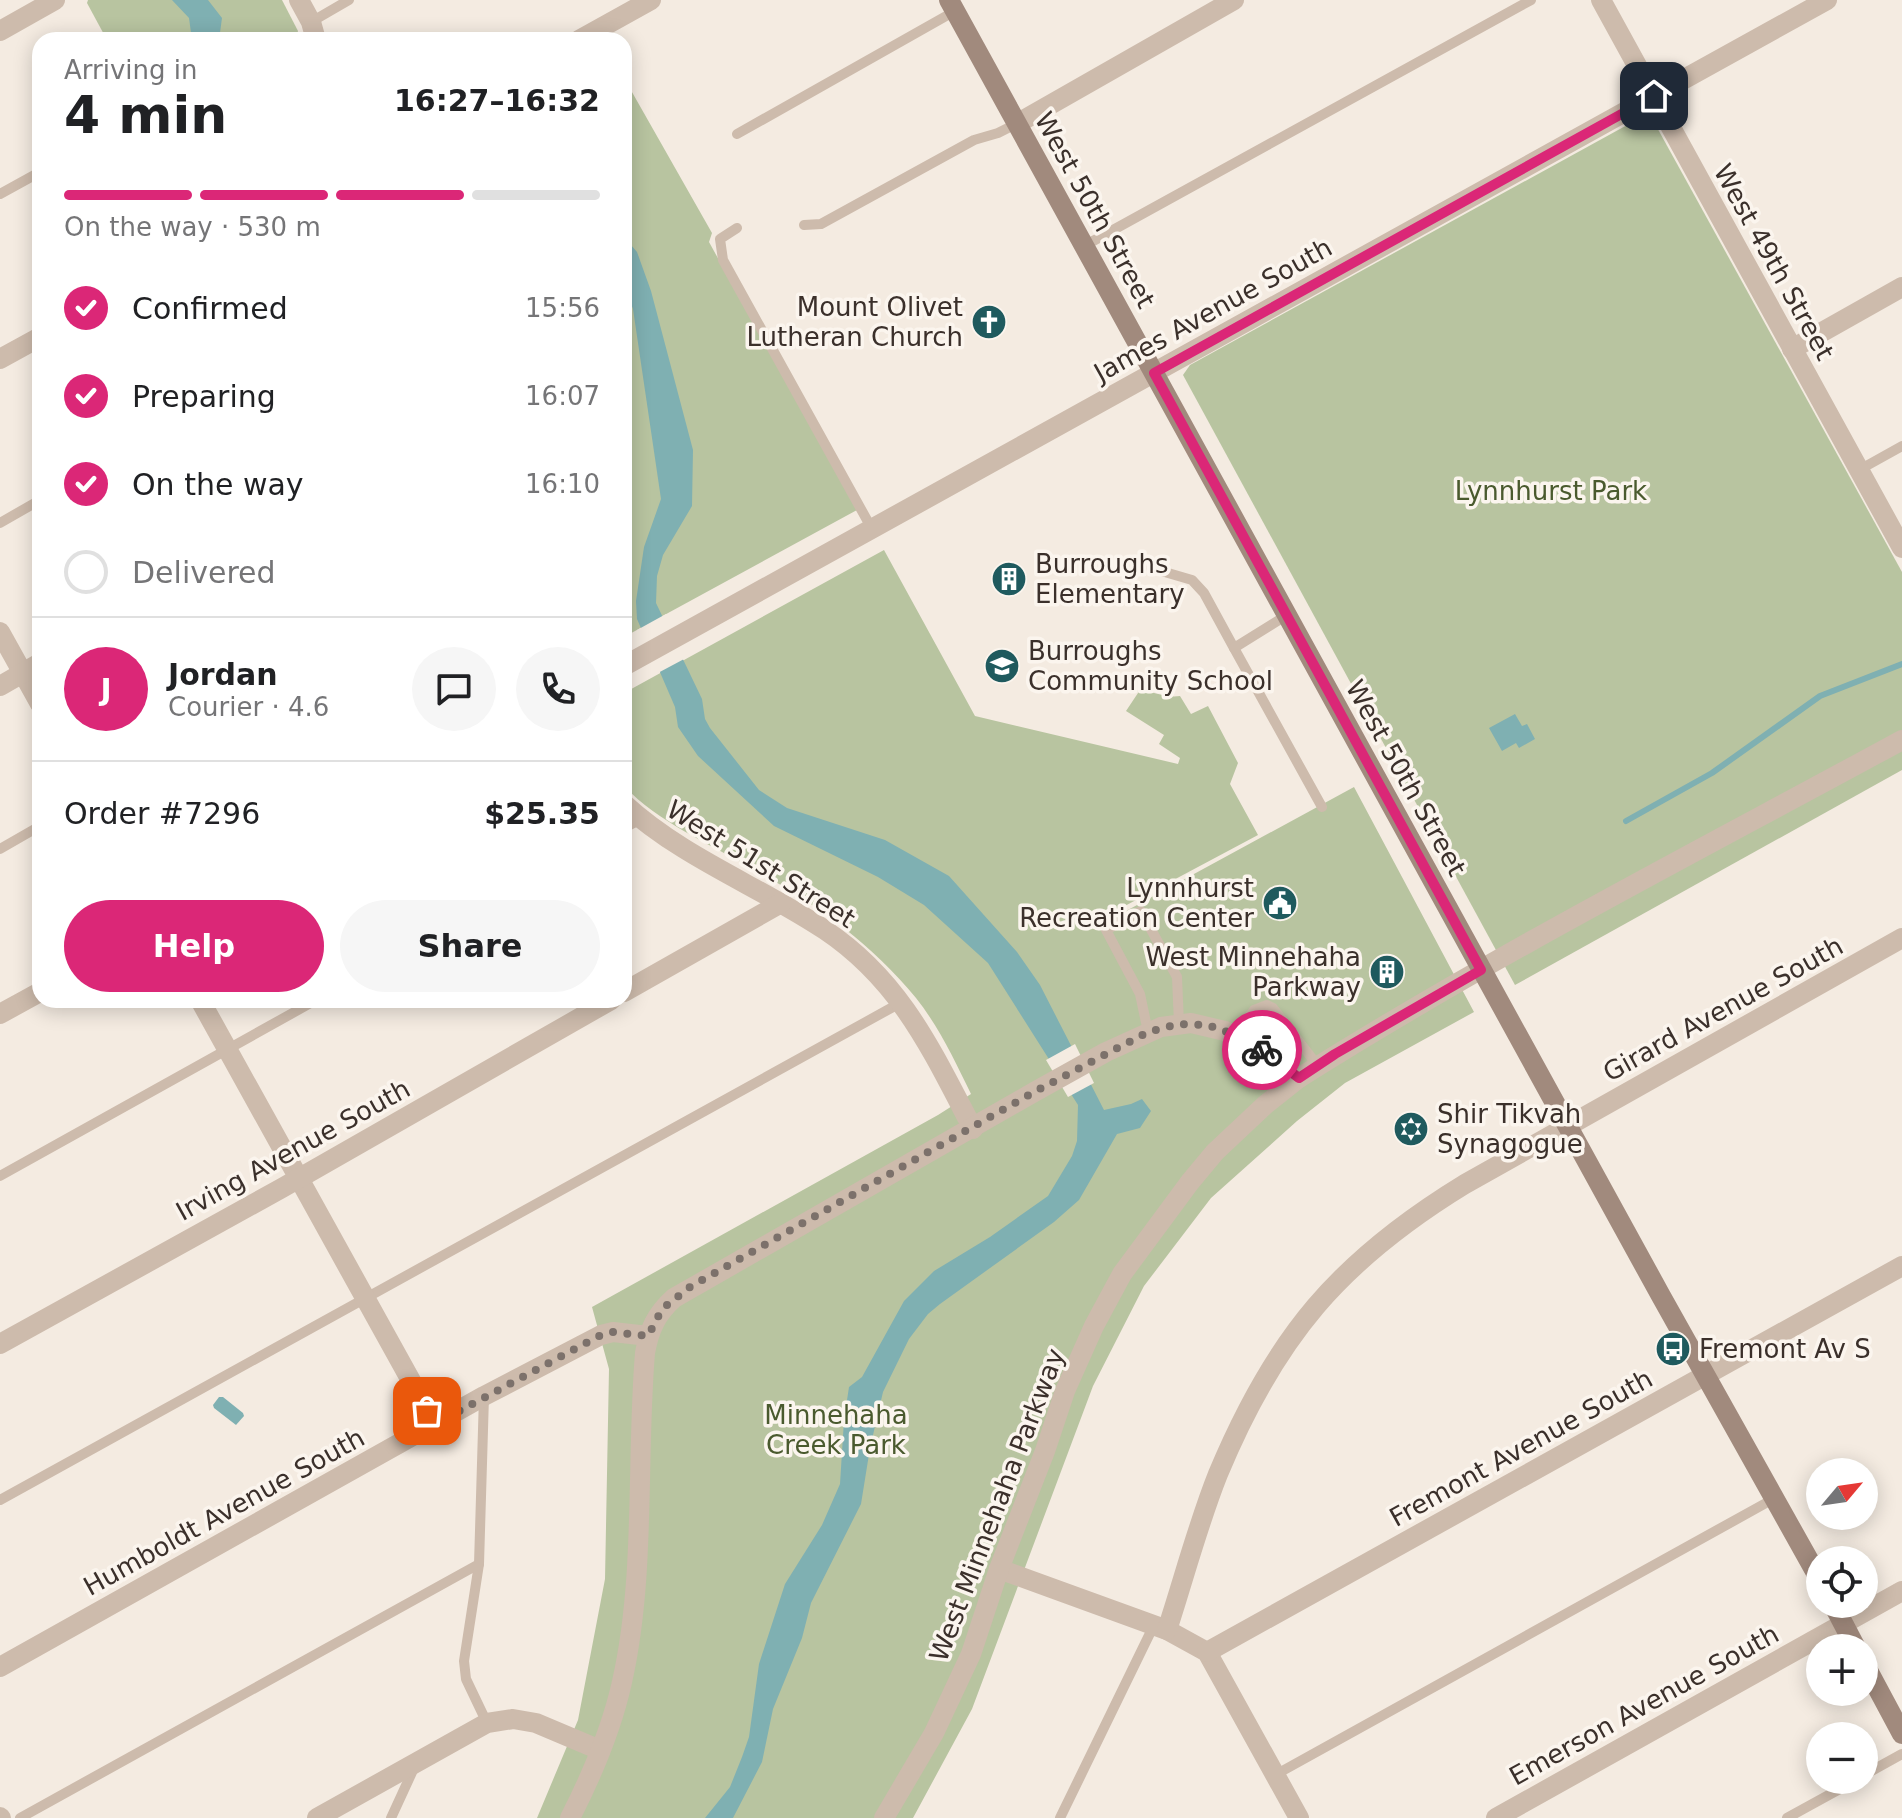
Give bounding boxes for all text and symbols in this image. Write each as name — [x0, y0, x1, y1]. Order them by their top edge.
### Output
text: Arriving in — [64, 55, 198, 85]
pin — [1620, 62, 1688, 130]
icon: home — [1632, 74, 1676, 118]
text: 16:27–16:32 — [394, 83, 600, 118]
text: 4 min — [64, 85, 227, 145]
street label: West 50th Street — [1029, 107, 1161, 313]
street label: West 49th Street — [1708, 159, 1840, 365]
text: On the way · 530 m — [64, 212, 321, 242]
street label: James Avenue South — [1087, 232, 1337, 389]
icon: check — [64, 286, 108, 330]
text: Confirmed — [132, 291, 288, 326]
place label: Mount Olivet Lutheran Church — [746, 292, 963, 352]
text: 15:56 — [525, 293, 600, 323]
church icon: Mount Olivet Lutheran Church — [970, 303, 1008, 341]
icon: check — [64, 374, 108, 418]
text: Preparing — [132, 379, 276, 414]
text: 16:07 — [525, 381, 600, 411]
icon: check — [64, 462, 108, 506]
text: On the way — [132, 467, 304, 502]
text: 16:10 — [525, 469, 600, 499]
park label: Lynnhurst Park — [1455, 476, 1647, 506]
place label: Burroughs Elementary — [1035, 549, 1185, 609]
text: Delivered — [132, 555, 276, 590]
building icon: Burroughs Elementary — [990, 560, 1028, 598]
place label: Burroughs Community School — [1028, 636, 1273, 696]
button: chat — [412, 647, 496, 731]
button: phone — [516, 647, 600, 731]
school or university icon: Burroughs Community School — [983, 647, 1021, 685]
text: Jordan — [168, 657, 278, 692]
text: J — [100, 672, 112, 707]
street label: West 50th Street — [1340, 675, 1472, 881]
text: Courier · 4.6 — [168, 692, 329, 722]
street label: West 51st Street — [661, 794, 861, 934]
text: Order #7296 — [64, 796, 260, 831]
text: $25.35 — [484, 796, 600, 831]
place label: Lynnhurst Recreation Center — [1019, 873, 1254, 933]
public building icon: Lynnhurst Recreation Center — [1261, 884, 1299, 922]
button: Help — [64, 900, 324, 992]
button: Share — [340, 900, 600, 992]
street label: Girard Avenue South — [1598, 931, 1848, 1087]
place label: West Minnehaha Parkway — [1145, 942, 1361, 1002]
building icon: West Minnehaha Parkway — [1368, 953, 1406, 991]
courier — [1222, 1010, 1302, 1090]
icon: bike — [1240, 1028, 1284, 1072]
street label: Irving Avenue South — [171, 1073, 415, 1227]
place label: Shir Tikvah Synagogue — [1437, 1099, 1583, 1159]
synagogue icon: Shir Tikvah Synagogue — [1392, 1110, 1430, 1148]
bus stop icon: Fremont Av S — [1654, 1330, 1692, 1368]
place label: Fremont Av S — [1699, 1334, 1871, 1364]
street label: West Minnehaha Parkway — [923, 1344, 1071, 1666]
street label: Fremont Avenue South — [1384, 1363, 1658, 1533]
pin — [393, 1377, 461, 1445]
icon: bag — [405, 1389, 449, 1433]
park label: Minnehaha Creek Park — [764, 1400, 908, 1460]
street label: Humboldt Avenue South — [78, 1422, 370, 1602]
north arrow — [1806, 1458, 1878, 1530]
map controls — [1806, 1458, 1878, 1794]
button: locate — [1806, 1546, 1878, 1618]
street label: Emerson Avenue South — [1504, 1618, 1784, 1792]
button: + — [1806, 1634, 1878, 1706]
button: − — [1806, 1722, 1878, 1794]

